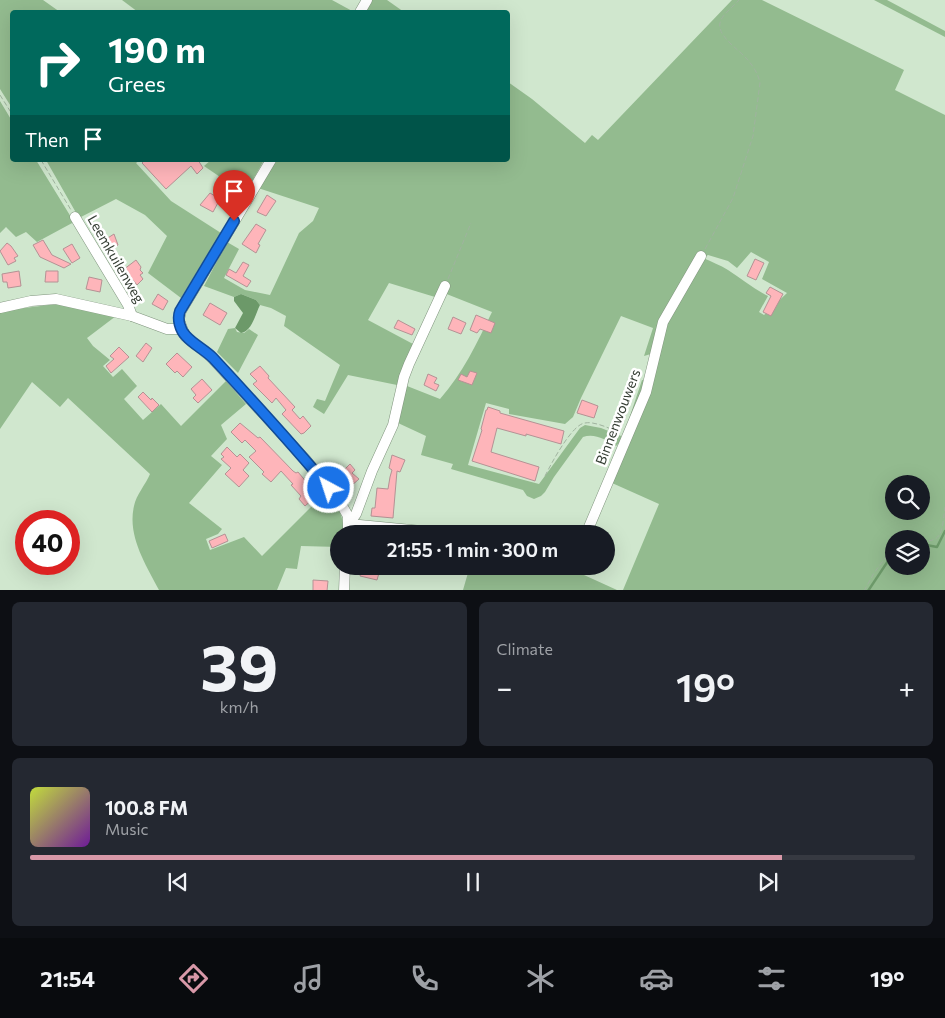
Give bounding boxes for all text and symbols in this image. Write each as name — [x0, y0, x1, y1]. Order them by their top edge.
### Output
text: 190 m — [108, 27, 206, 70]
icon: right — [25, 30, 90, 95]
text: Grees — [108, 70, 166, 97]
icon: arrive — [79, 125, 107, 153]
text: Then — [25, 128, 69, 151]
pin — [213, 170, 255, 221]
icon: arrive — [220, 177, 248, 205]
street label: Leemkuilenweg — [84, 212, 149, 306]
street label: Binnenwouwers — [591, 367, 644, 467]
position arrow — [302, 461, 354, 513]
map controls — [885, 475, 930, 575]
button: search — [885, 475, 930, 520]
speed limit sign: 40 — [15, 510, 80, 575]
button: layers — [885, 530, 930, 575]
text: 21:55 · 1 min · 300 m — [387, 538, 558, 561]
text: 39 — [200, 625, 278, 704]
text: Climate — [497, 639, 553, 658]
text: 19° — [676, 663, 735, 710]
text: − — [497, 670, 512, 704]
text: + — [899, 670, 915, 704]
text: km/h — [220, 697, 259, 716]
text: 100.8 FM — [105, 796, 188, 819]
text: Music — [105, 819, 149, 838]
icon: previous — [164, 868, 192, 896]
icon: pause — [459, 868, 487, 896]
icon: next — [754, 868, 782, 896]
icon: directions — [176, 961, 211, 996]
icon: music — [291, 961, 326, 996]
icon: phone — [407, 961, 442, 996]
icon: climate — [523, 961, 558, 996]
icon: car — [639, 961, 674, 996]
icon: filters — [754, 961, 789, 996]
text: 21:54 — [40, 965, 95, 992]
text: 19° — [870, 965, 905, 992]

